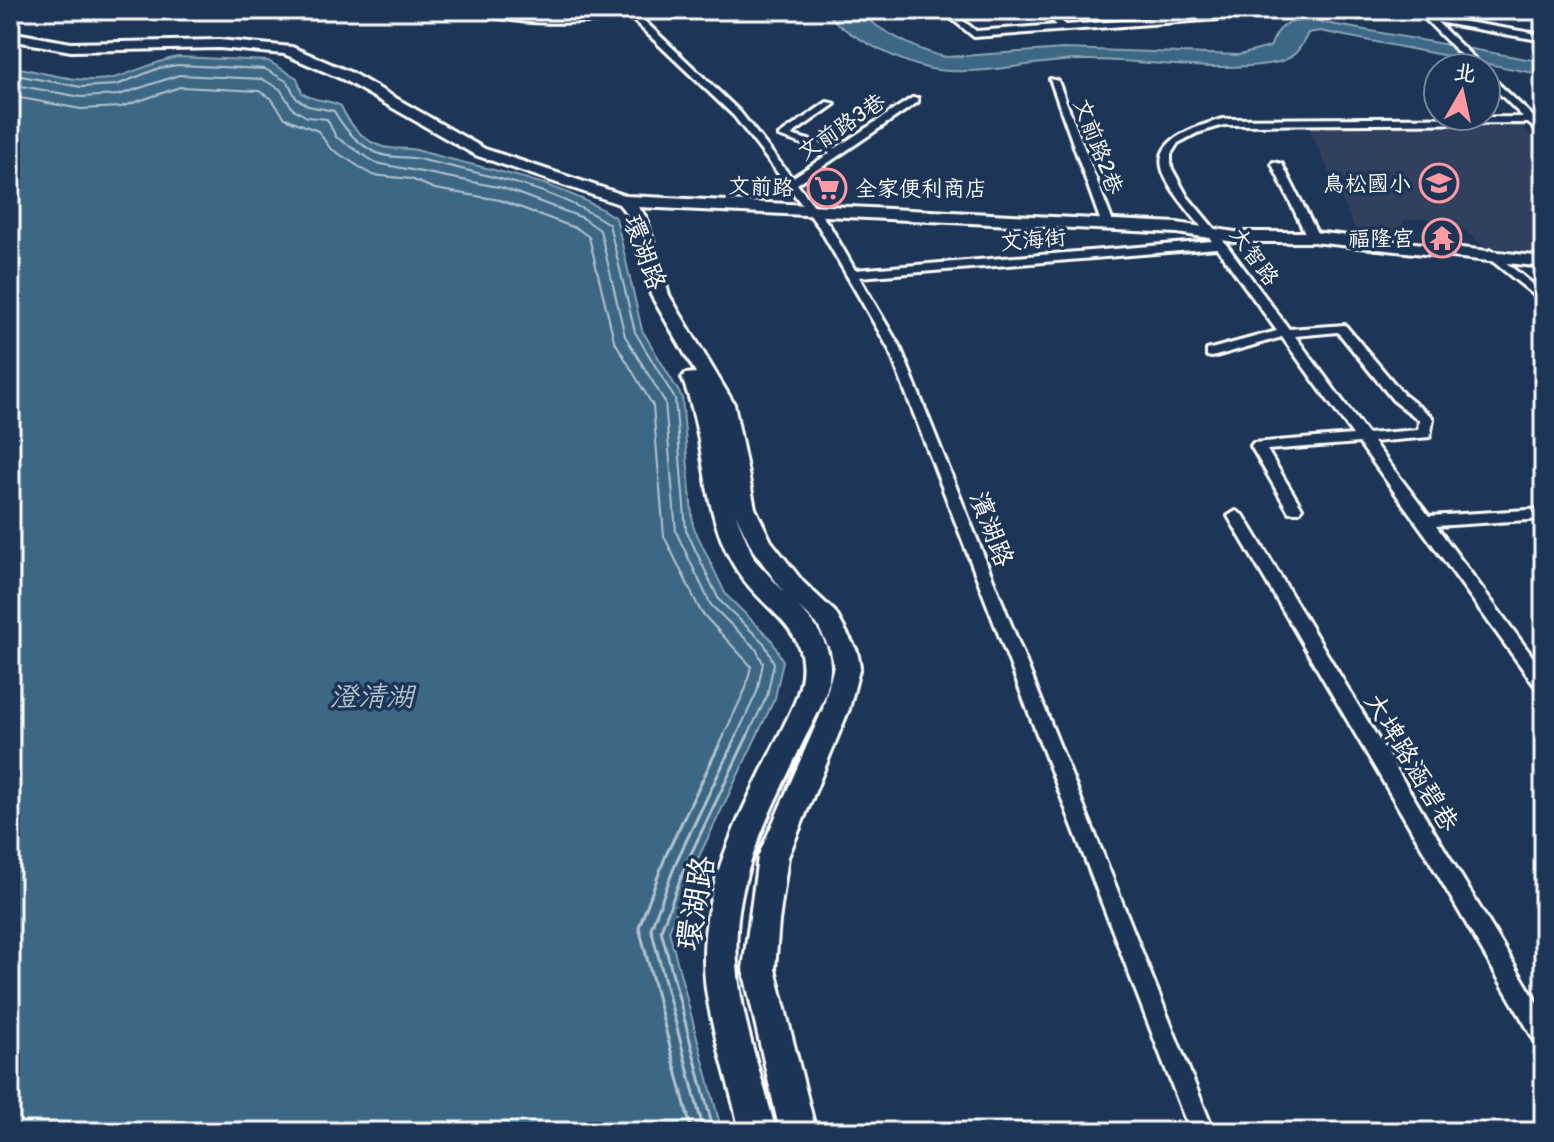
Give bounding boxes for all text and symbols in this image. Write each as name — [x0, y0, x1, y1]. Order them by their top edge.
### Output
north arrow — [1422, 52, 1502, 132]
text: 北 — [1452, 58, 1478, 89]
street label: 文前路3巷 — [792, 87, 891, 166]
street label: 文前路2巷 — [1067, 95, 1129, 198]
school or university icon: 鳥松國小 — [1418, 162, 1460, 204]
supermarket icon: 全家便利商店 — [806, 167, 848, 209]
place label: 鳥松國小 — [1323, 170, 1411, 198]
street label: 文前路 — [727, 172, 794, 202]
place label: 全家便利商店 — [855, 175, 987, 203]
street label: 環湖路 — [616, 210, 672, 294]
temple icon: 福隆宮 — [1421, 217, 1463, 259]
street label: 大智路 — [1223, 222, 1285, 292]
street label: 文海街 — [999, 223, 1067, 257]
place label: 福隆宮 — [1348, 225, 1414, 253]
street label: 濱湖路 — [962, 487, 1020, 572]
water label: 澄清湖 — [330, 680, 417, 715]
street label: 大埤路涵碧巷 — [1357, 687, 1465, 838]
street label: 環湖路 — [668, 852, 724, 954]

